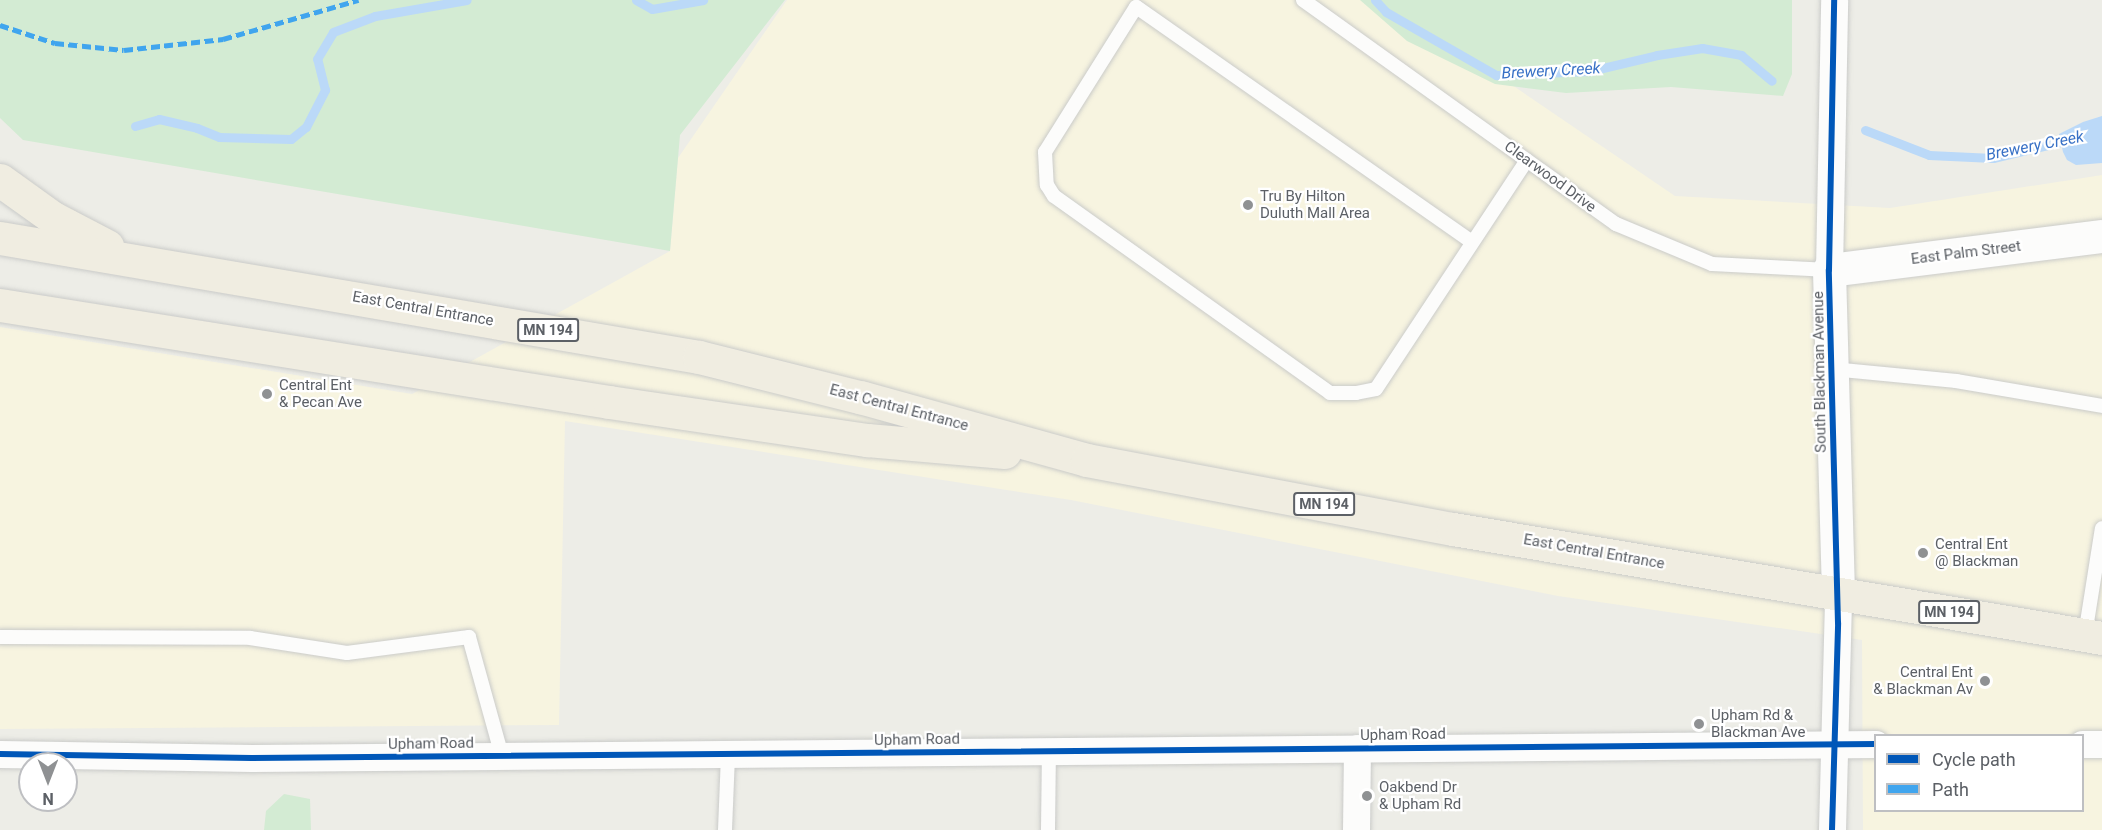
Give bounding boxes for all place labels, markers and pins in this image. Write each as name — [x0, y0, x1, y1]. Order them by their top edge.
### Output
place label: Tru By Hilton Duluth Mall Area — [1260, 187, 1370, 222]
marker: Tru By Hilton Duluth Mall Area — [1241, 198, 1255, 212]
place label: Central Ent & Pecan Ave — [279, 376, 362, 411]
marker: Central Ent & Pecan Ave — [260, 387, 274, 401]
place label: Central Ent @ Blackman — [1935, 535, 2018, 570]
marker: Central Ent @ Blackman — [1916, 546, 1930, 560]
place label: Central Ent & Blackman Av — [1873, 663, 1973, 698]
marker: Central Ent & Blackman Av — [1978, 674, 1992, 688]
place label: Upham Rd & Blackman Ave — [1711, 706, 1805, 741]
marker: Upham Rd & Blackman Ave — [1692, 717, 1706, 731]
place label: Oakbend Dr & Upham Rd — [1379, 778, 1461, 813]
marker: Oakbend Dr & Upham Rd — [1360, 789, 1374, 803]

